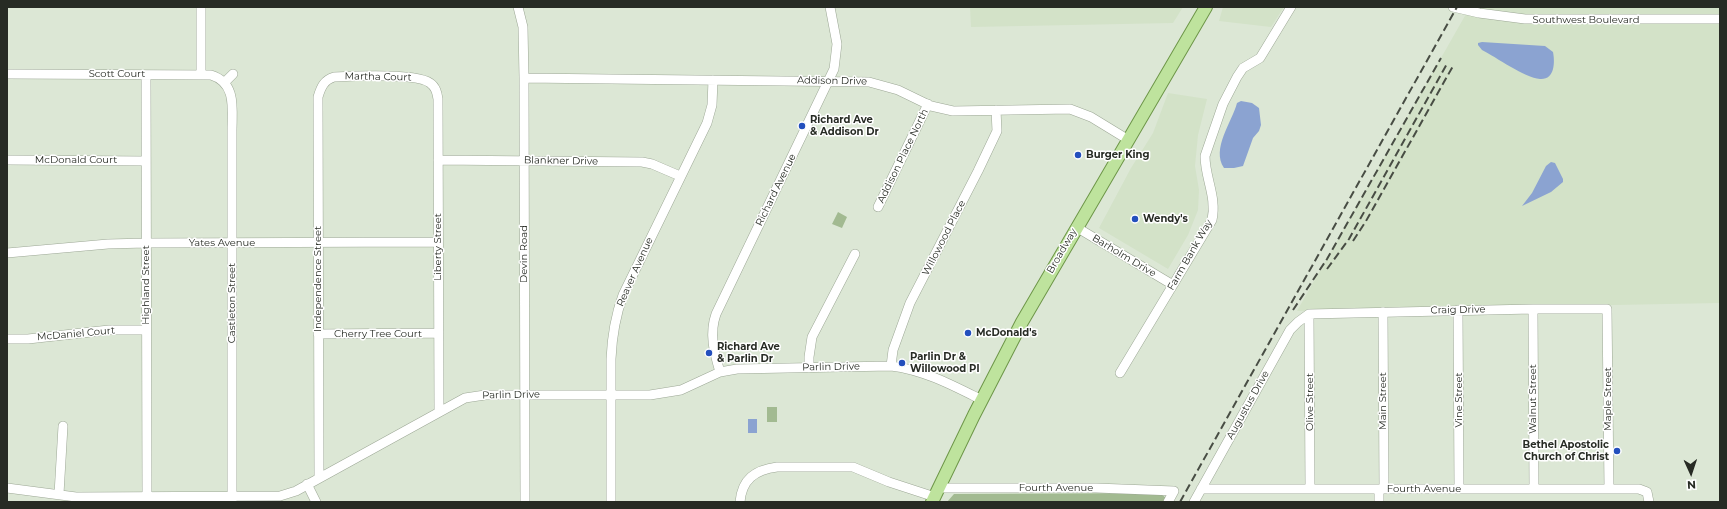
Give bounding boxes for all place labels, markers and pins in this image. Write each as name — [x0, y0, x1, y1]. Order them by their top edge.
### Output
place label: Richard Ave & Addison Dr — [810, 114, 879, 138]
marker: Richard Ave & Addison Dr — [797, 121, 807, 131]
place label: Burger King — [1086, 149, 1150, 161]
marker: Burger King — [1073, 150, 1083, 160]
place label: Wendy's — [1143, 213, 1188, 225]
marker: Wendy's — [1130, 214, 1140, 224]
place label: McDonald's — [976, 327, 1037, 339]
marker: McDonald's — [963, 328, 973, 338]
place label: Richard Ave & Parlin Dr — [717, 341, 780, 364]
marker: Richard Ave & Parlin Dr — [704, 348, 714, 358]
place label: Parlin Dr & Willowood Pl — [910, 351, 979, 374]
marker: Parlin Dr & Willowood Pl — [897, 358, 907, 368]
place label: Bethel Apostolic Church of Christ — [1523, 439, 1609, 462]
marker: Bethel Apostolic Church of Christ — [1612, 446, 1622, 456]

